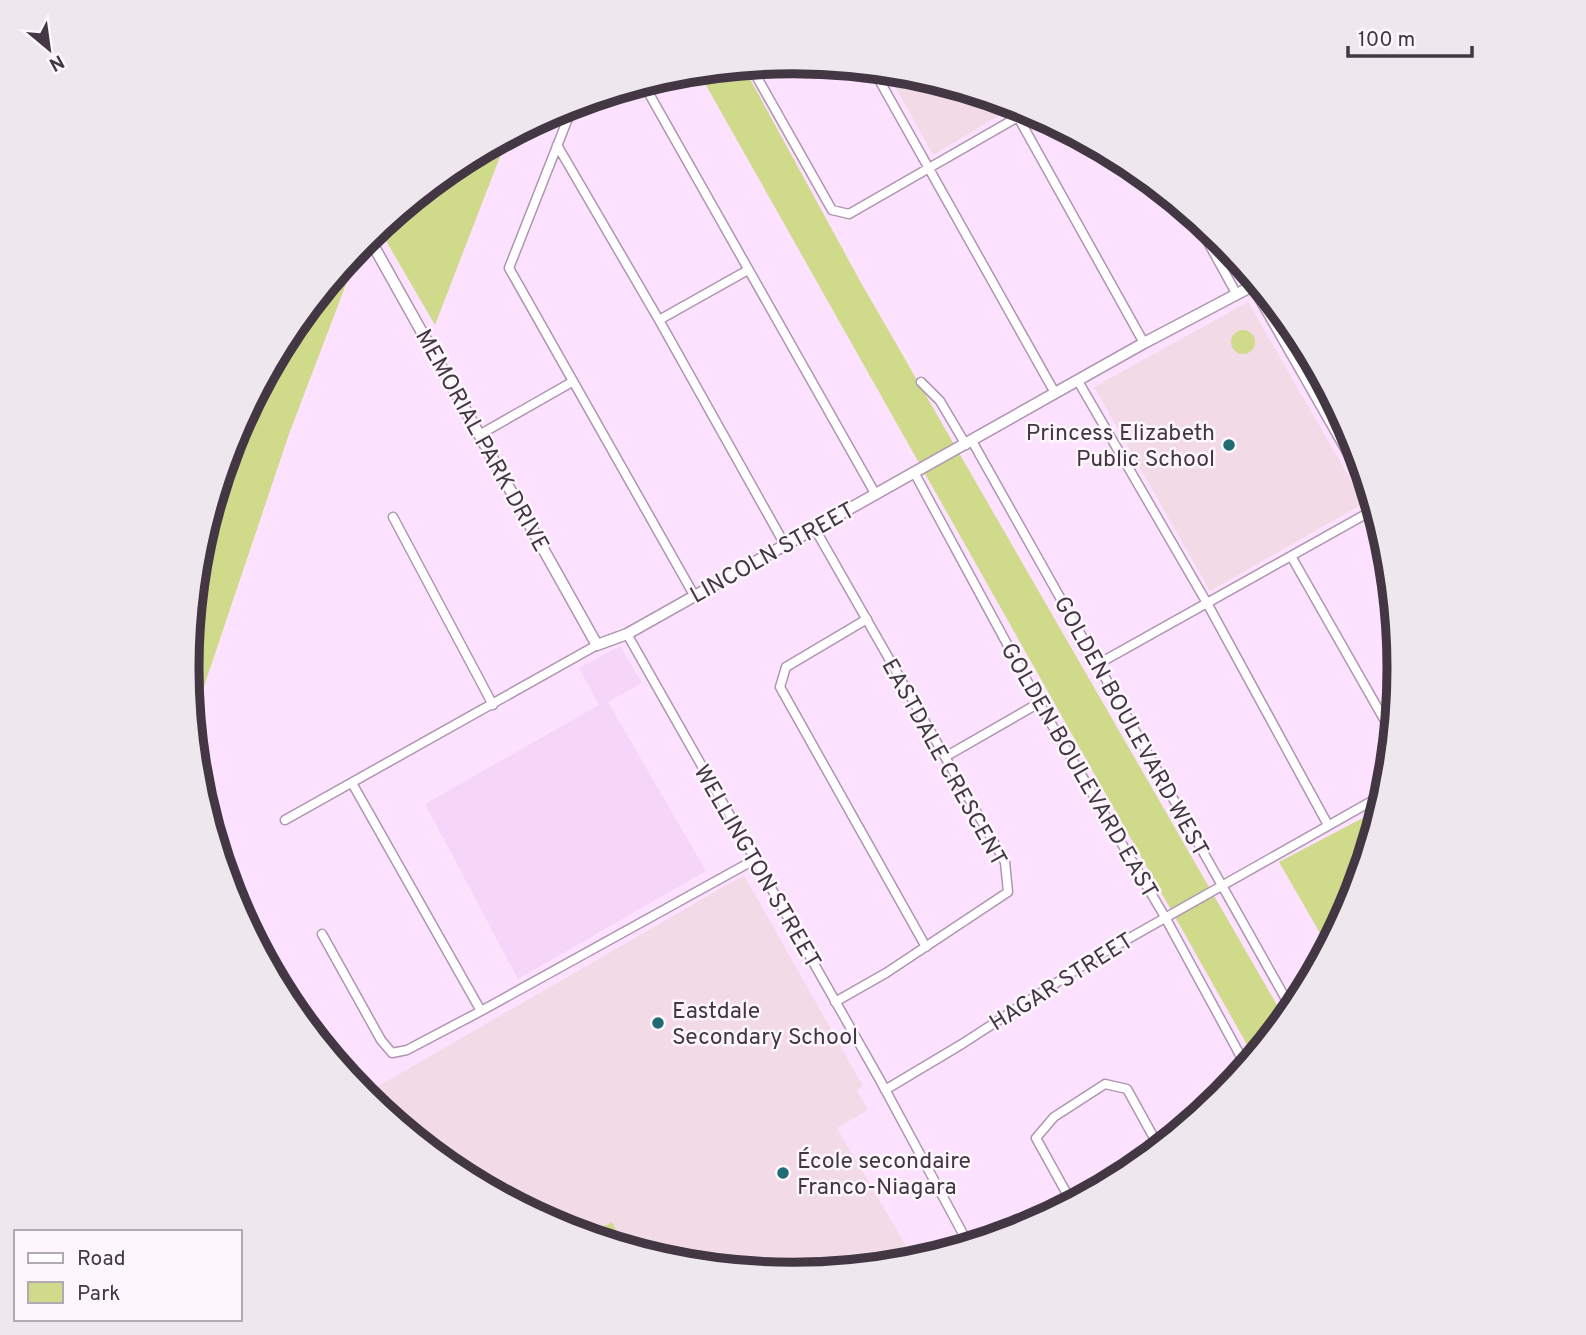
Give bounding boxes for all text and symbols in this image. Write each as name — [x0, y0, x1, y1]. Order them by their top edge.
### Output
north arrow — [14, 14, 84, 84]
scale bar — [1348, 14, 1472, 58]
text: 100 m — [1358, 27, 1415, 54]
text: N — [44, 48, 68, 76]
street label: MEMORIAL PARK DRIVE — [407, 325, 554, 558]
place label: Princess Elizabeth Public School — [1026, 420, 1215, 475]
marker: Princess Elizabeth Public School — [1221, 437, 1237, 453]
street label: LINCOLN STREET — [686, 497, 861, 611]
street label: GOLDEN BOULEVARD WEST — [1046, 592, 1214, 863]
street label: GOLDEN BOULEVARD EAST — [993, 638, 1163, 904]
street label: EASTDALE CRESCENT — [874, 654, 1012, 872]
street label: WELLINGTON STREET — [686, 760, 826, 974]
street label: HAGAR STREET — [985, 927, 1140, 1039]
place label: Eastdale Secondary School — [672, 998, 858, 1053]
marker: Eastdale Secondary School — [650, 1015, 666, 1031]
place label: École secondaire Franco-Niagara — [797, 1147, 971, 1203]
marker: École secondaire Franco-Niagara — [775, 1165, 791, 1181]
legend — [14, 1230, 242, 1321]
text: Road — [77, 1246, 126, 1273]
text: Park — [77, 1281, 120, 1308]

